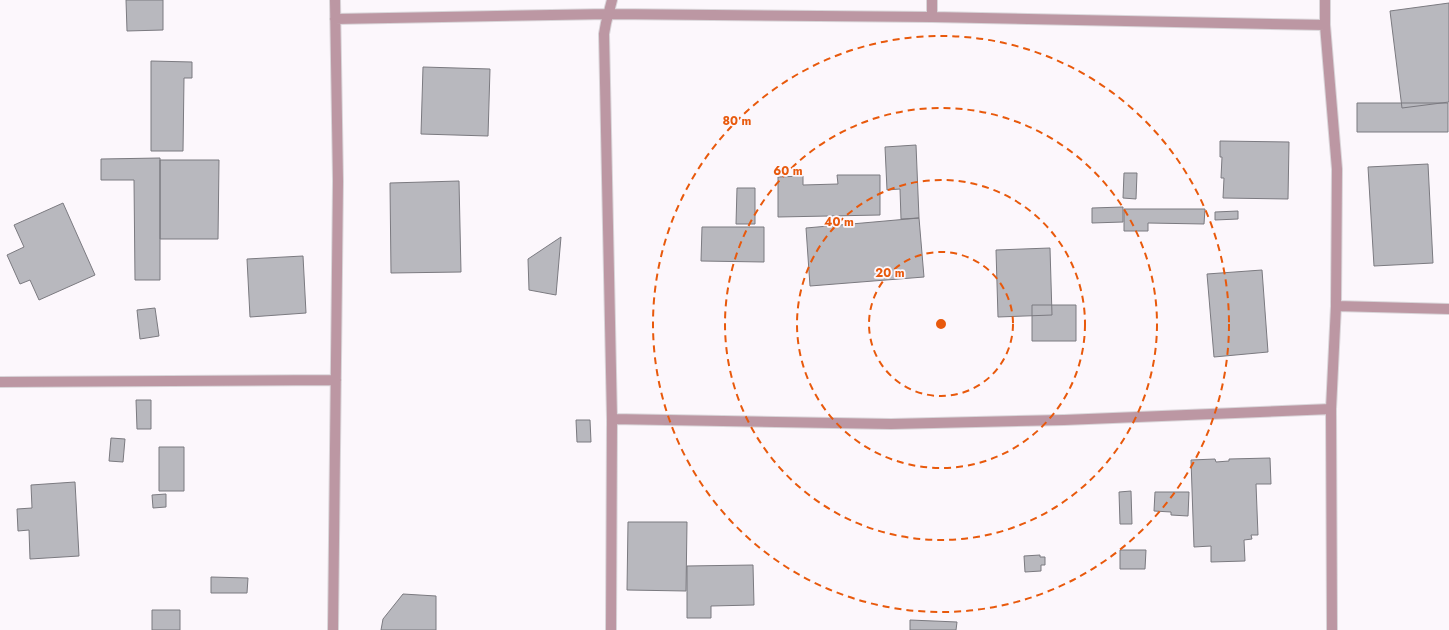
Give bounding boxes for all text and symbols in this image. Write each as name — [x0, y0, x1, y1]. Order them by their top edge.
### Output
text: 80 m — [723, 112, 752, 130]
text: 60 m — [773, 162, 803, 180]
text: 40 m — [824, 213, 854, 231]
text: 20 m — [875, 264, 905, 282]
centre of rings — [934, 317, 948, 331]

